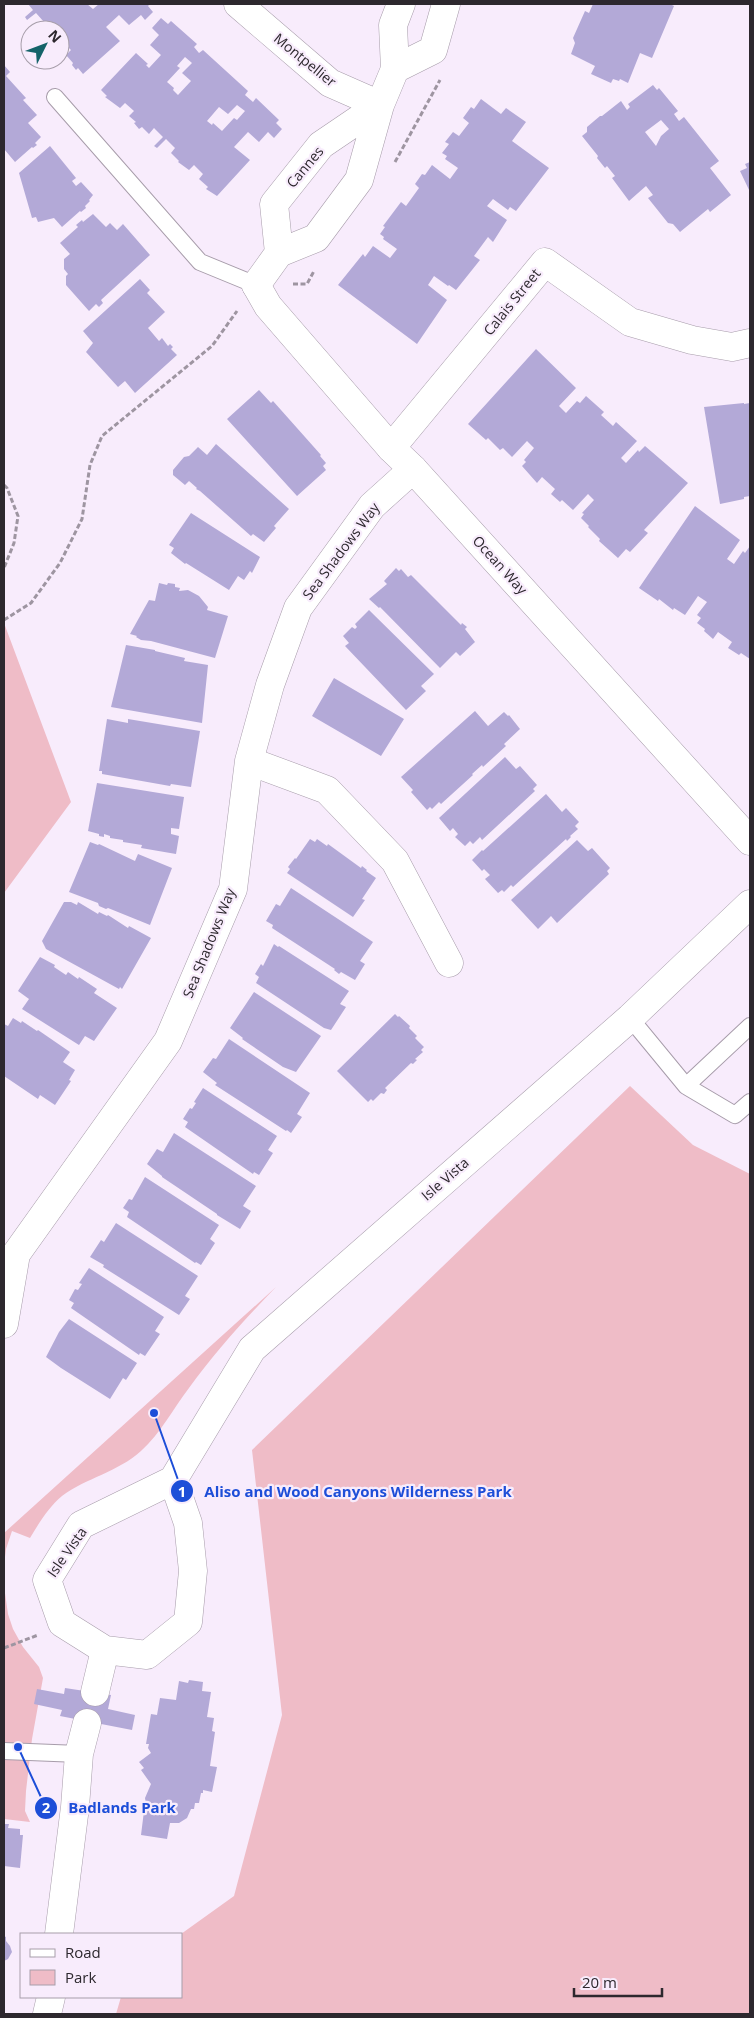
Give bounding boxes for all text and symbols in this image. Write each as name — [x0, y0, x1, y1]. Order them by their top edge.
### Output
north arrow — [20, 20, 70, 70]
text: N — [44, 25, 66, 47]
street label: Montpellier — [270, 29, 341, 91]
street label: Cannes — [282, 142, 328, 191]
street label: Calais Street — [479, 264, 544, 339]
street label: Sea Shadows Way — [298, 498, 384, 603]
street label: Ocean Way — [469, 531, 533, 599]
street label: Sea Shadows Way — [178, 884, 240, 1001]
street label: Isle Vista — [417, 1153, 472, 1204]
callout: Aliso and Wood Canyons Wilderness Park — [170, 1476, 522, 1506]
text: 1 — [178, 1481, 186, 1501]
text: Aliso and Wood Canyons Wilderness Park — [204, 1481, 512, 1501]
street label: Isle Vista — [42, 1523, 91, 1580]
callout: Badlands Park — [33, 1793, 186, 1823]
text: 2 — [42, 1797, 51, 1817]
text: Badlands Park — [68, 1797, 176, 1817]
legend — [20, 1933, 182, 1998]
text: Road — [65, 1942, 101, 1962]
scale bar — [574, 1966, 662, 1998]
text: Park — [65, 1967, 96, 1987]
text: 20 m — [582, 1972, 617, 1992]

